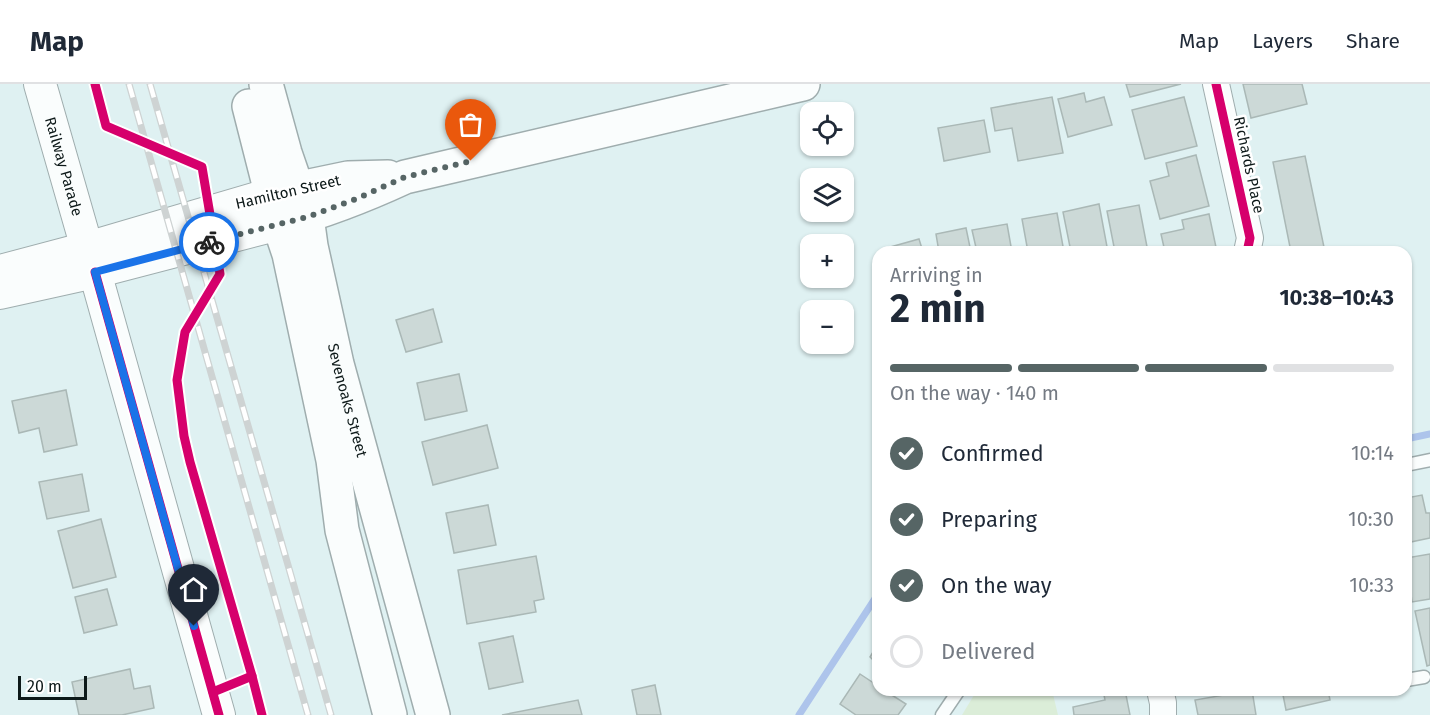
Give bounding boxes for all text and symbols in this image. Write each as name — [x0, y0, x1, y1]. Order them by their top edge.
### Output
text: Map — [30, 25, 84, 58]
text: Map — [1179, 28, 1219, 54]
text: Layers — [1252, 28, 1313, 54]
text: Share — [1346, 28, 1400, 54]
pin — [445, 99, 496, 161]
map controls — [800, 102, 854, 354]
button: locate — [800, 102, 854, 156]
icon: bag — [454, 108, 487, 141]
street label: Railway Parade — [41, 115, 86, 218]
street label: Richards Place — [1230, 115, 1268, 215]
button: layers — [800, 168, 854, 222]
street label: Hamilton Street — [234, 171, 343, 213]
courier — [179, 212, 239, 272]
icon: bike — [193, 226, 226, 259]
button: + — [800, 234, 854, 288]
text: Arriving in — [890, 263, 983, 287]
text: 10:38–10:43 — [1279, 284, 1394, 311]
text: 2 min — [890, 286, 986, 332]
button: − — [800, 300, 854, 354]
street label: Sevenoaks Street — [324, 342, 371, 460]
text: On the way · 140 m — [890, 381, 1059, 405]
icon: check — [890, 437, 923, 470]
text: Confirmed — [941, 440, 1044, 467]
text: 10:14 — [1351, 441, 1394, 465]
icon: check — [890, 503, 923, 536]
text: Preparing — [941, 506, 1037, 533]
text: 10:30 — [1348, 507, 1394, 531]
pin — [168, 564, 219, 626]
icon: check — [890, 569, 923, 602]
text: On the way — [941, 572, 1052, 599]
icon: home — [177, 573, 210, 606]
text: 10:33 — [1349, 573, 1394, 597]
text: Delivered — [941, 638, 1036, 665]
scale bar — [18, 673, 87, 700]
text: 20 m — [27, 677, 62, 696]

